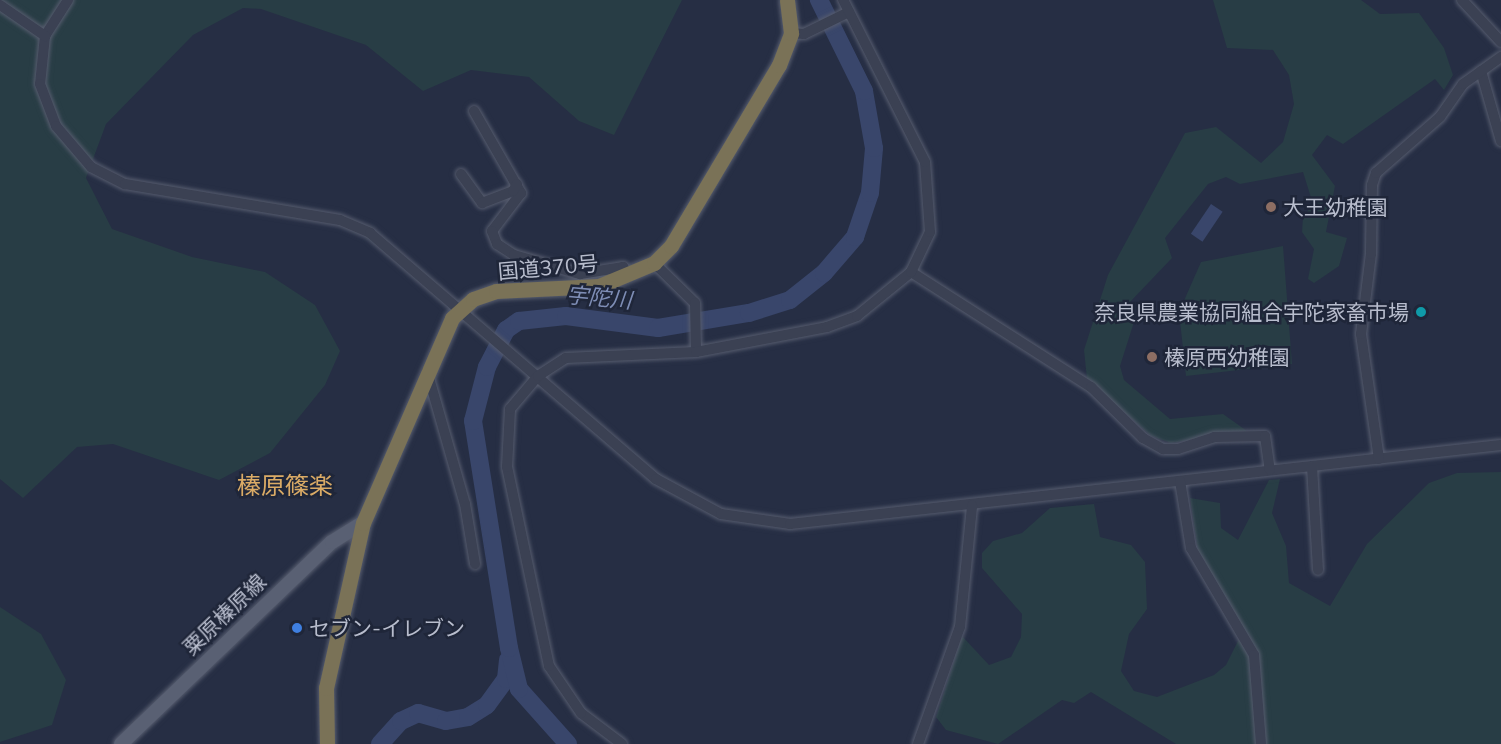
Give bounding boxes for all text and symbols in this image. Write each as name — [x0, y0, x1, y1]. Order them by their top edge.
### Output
place label: 大王幼稚園 — [1283, 194, 1388, 220]
marker: 大王幼稚園 — [1264, 200, 1278, 214]
street label: 国道370号 — [497, 250, 599, 284]
water label: 宇陀川 — [565, 282, 633, 314]
place label: 奈良県農業協同組合宇陀家畜市場 — [1094, 299, 1409, 325]
marker: 奈良県農業協同組合宇陀家畜市場 — [1414, 305, 1428, 319]
place label: 榛原西幼稚園 — [1164, 344, 1290, 370]
marker: 榛原西幼稚園 — [1145, 350, 1159, 364]
district label: 榛原篠楽 — [237, 472, 333, 500]
street label: 粟原榛原線 — [177, 568, 271, 660]
place label: セブン-イレブン — [309, 615, 465, 641]
marker: セブン-イレブン — [290, 621, 304, 635]

